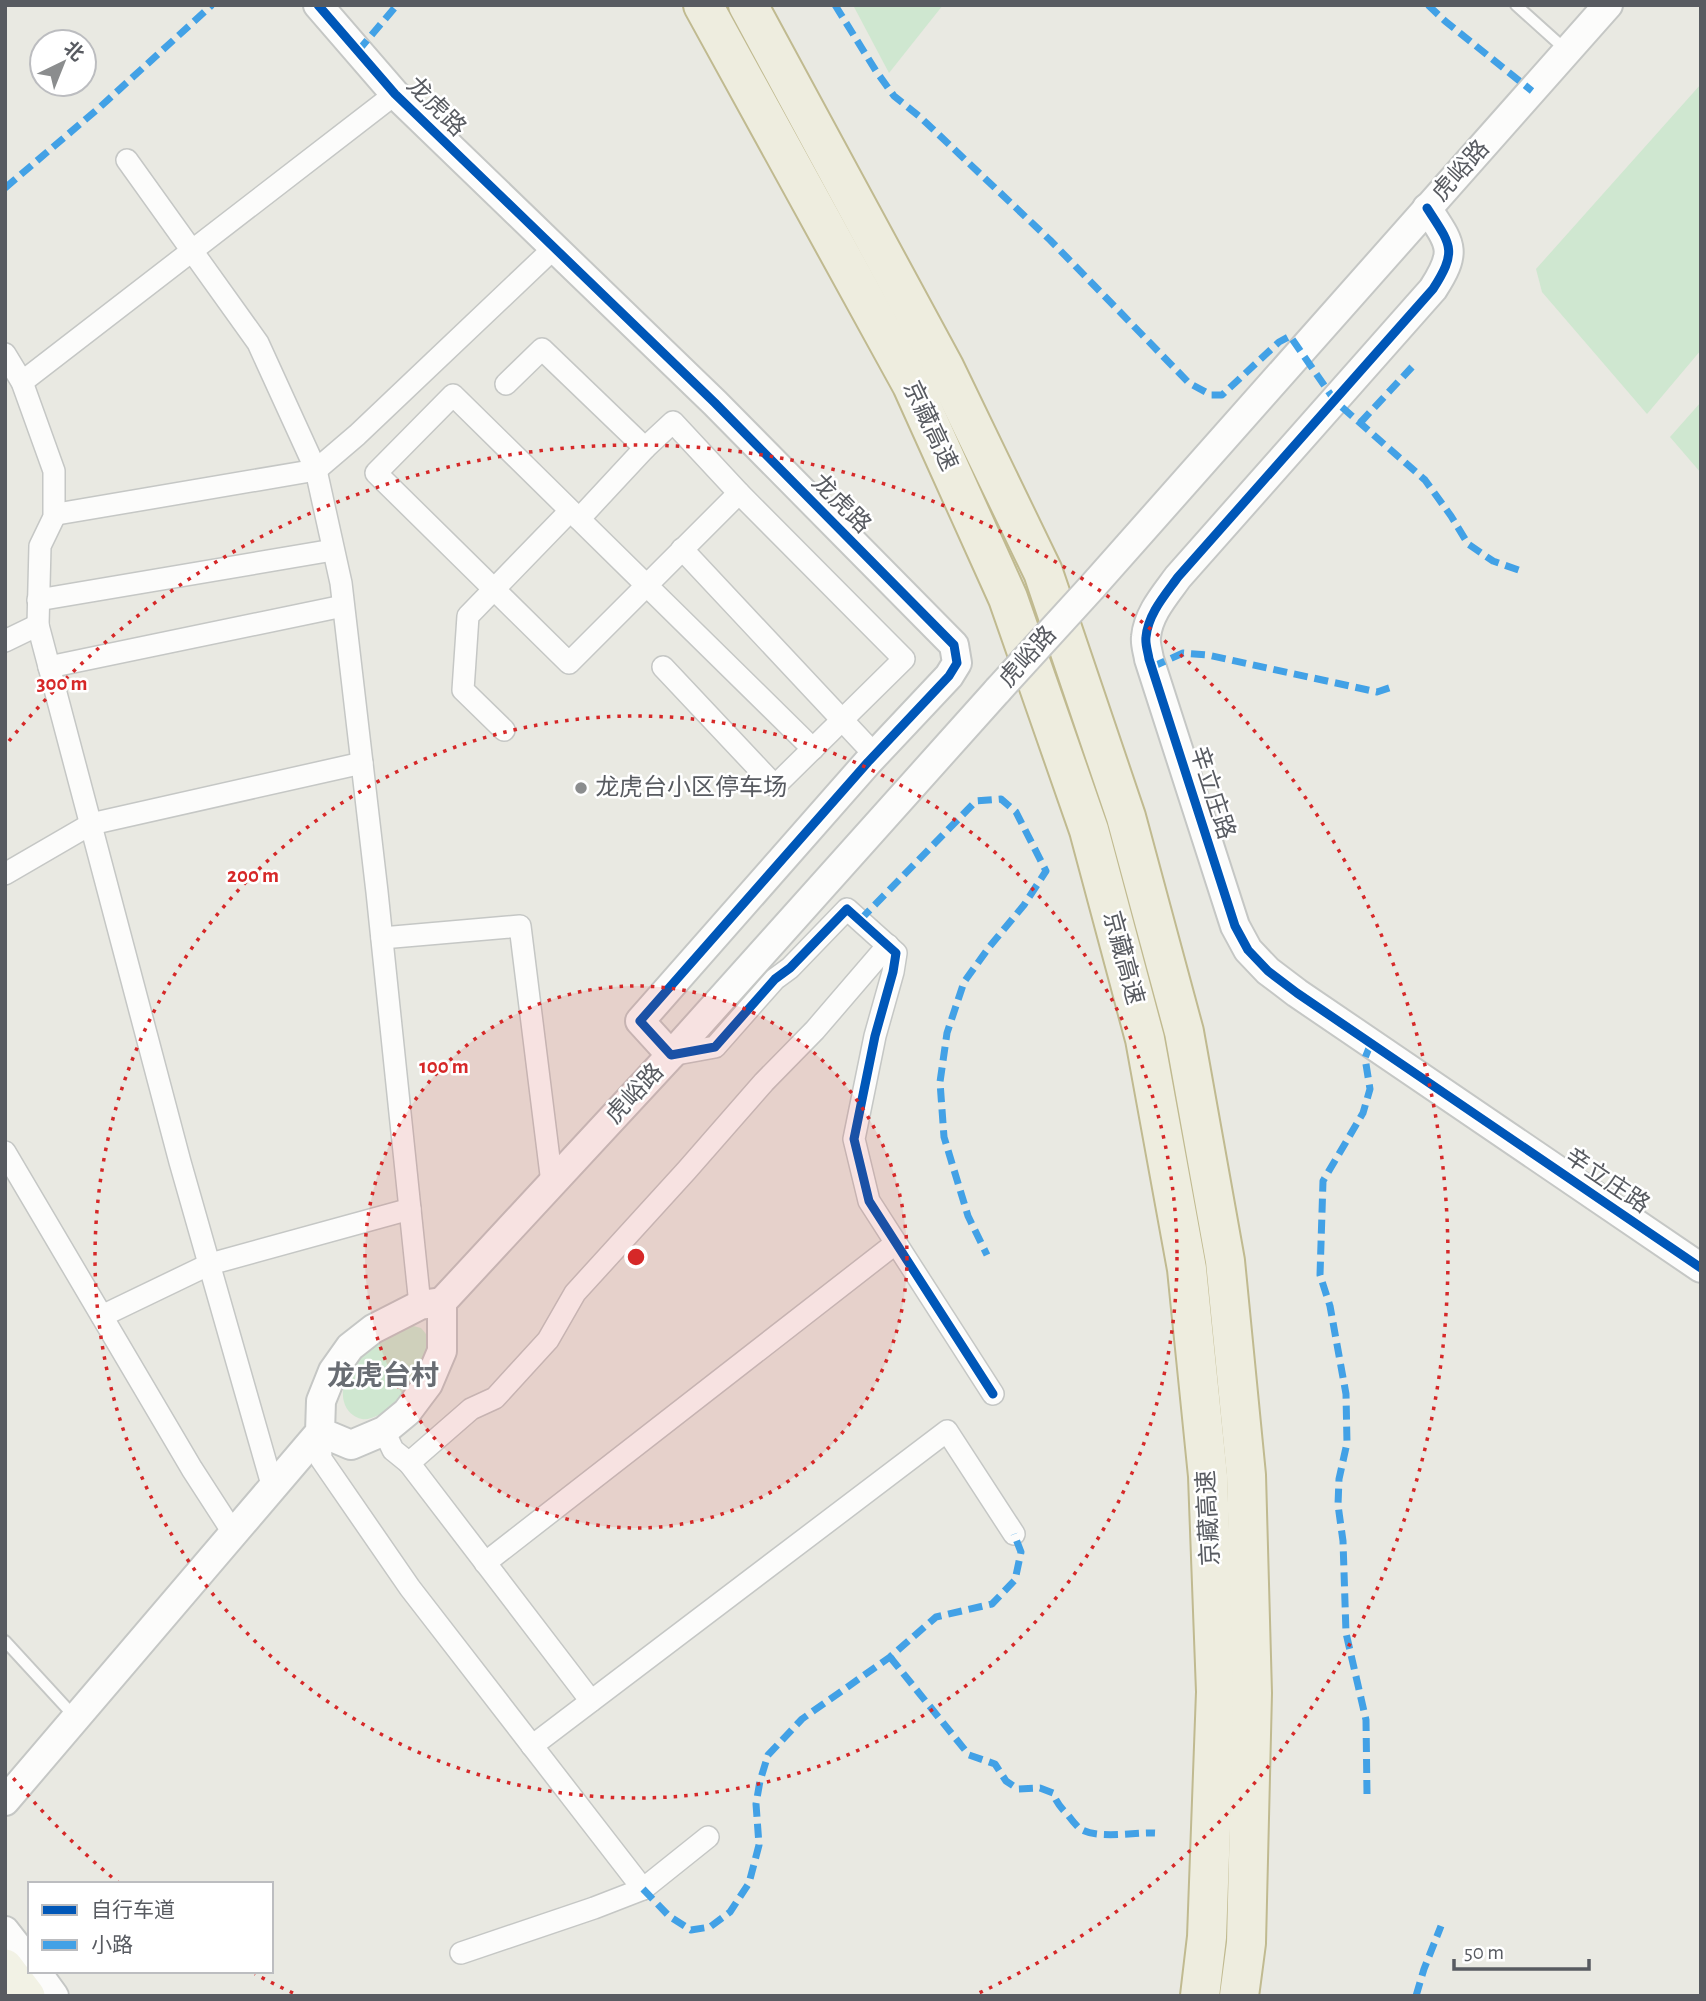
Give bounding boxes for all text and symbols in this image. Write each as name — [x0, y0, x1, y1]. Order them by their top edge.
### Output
north arrow — [28, 28, 98, 98]
text: 北 — [60, 38, 88, 65]
street label: 龙虎路 — [402, 72, 471, 141]
street label: 虎峪路 — [1427, 135, 1494, 206]
street label: 京藏高速 — [899, 377, 963, 475]
street label: 龙虎路 — [807, 469, 876, 538]
street label: 虎峪路 — [994, 621, 1061, 692]
text: 300 m — [36, 673, 88, 694]
street label: 辛立庄路 — [1186, 743, 1240, 842]
place label: 龙虎台小区停车场 — [595, 774, 787, 800]
marker: 龙虎台小区停车场 — [573, 780, 589, 796]
text: 200 m — [227, 865, 279, 886]
street label: 京藏高速 — [1099, 908, 1149, 1007]
text: 100 m — [419, 1056, 469, 1077]
street label: 虎峪路 — [600, 1058, 668, 1129]
street label: 辛立庄路 — [1560, 1143, 1655, 1218]
centre of rings — [624, 1245, 648, 1269]
district label: 龙虎台村 — [327, 1360, 439, 1391]
street label: 京藏高速 — [1193, 1469, 1223, 1567]
legend — [28, 1882, 273, 1973]
text: 自行车道 — [91, 1899, 175, 1921]
scale bar — [1454, 1927, 1589, 1971]
text: 小路 — [91, 1934, 133, 1956]
text: 50 m — [1464, 1942, 1504, 1963]

